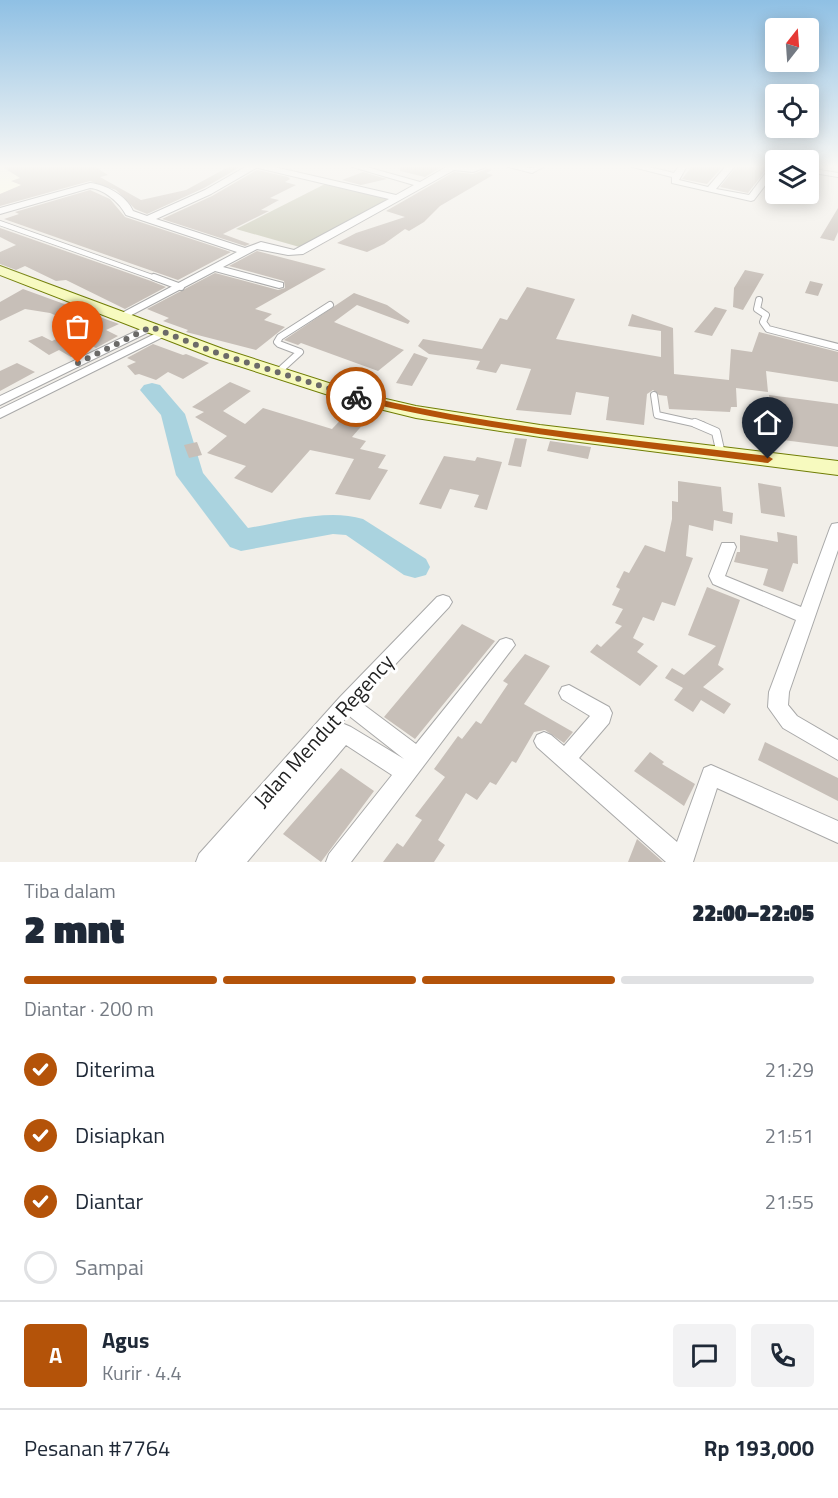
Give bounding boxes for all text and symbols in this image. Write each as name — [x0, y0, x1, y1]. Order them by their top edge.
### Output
north arrow — [765, 18, 819, 72]
map controls — [765, 18, 819, 204]
button: locate — [765, 84, 819, 138]
button: layers — [765, 150, 819, 204]
pin — [52, 301, 103, 363]
icon: bag — [61, 310, 94, 343]
courier — [326, 367, 386, 427]
icon: bike — [340, 381, 373, 414]
pin — [742, 397, 793, 459]
icon: home — [751, 406, 784, 439]
street label: Jalan Mendut Regency — [246, 646, 401, 814]
text: Tiba dalam — [24, 875, 116, 906]
text: 22:00–22:05 — [692, 896, 814, 930]
text: 2 mnt — [24, 899, 124, 958]
text: Diantar · 200 m — [24, 993, 154, 1024]
text: Diterima — [75, 1052, 155, 1086]
icon: check — [24, 1053, 57, 1086]
text: 21:29 — [765, 1054, 814, 1085]
text: Disiapkan — [75, 1118, 165, 1152]
icon: check — [24, 1119, 57, 1152]
text: 21:51 — [765, 1120, 814, 1151]
text: Diantar — [75, 1184, 143, 1218]
icon: check — [24, 1185, 57, 1218]
text: 21:55 — [765, 1186, 814, 1217]
text: Sampai — [75, 1250, 144, 1284]
text: Agus — [102, 1323, 149, 1357]
button: chat — [673, 1324, 736, 1387]
button: phone — [751, 1324, 814, 1387]
text: A — [49, 1338, 62, 1372]
text: Kurir · 4.4 — [102, 1357, 182, 1388]
text: Pesanan #7764 — [24, 1431, 170, 1465]
text: Rp 193,000 — [704, 1431, 814, 1465]

